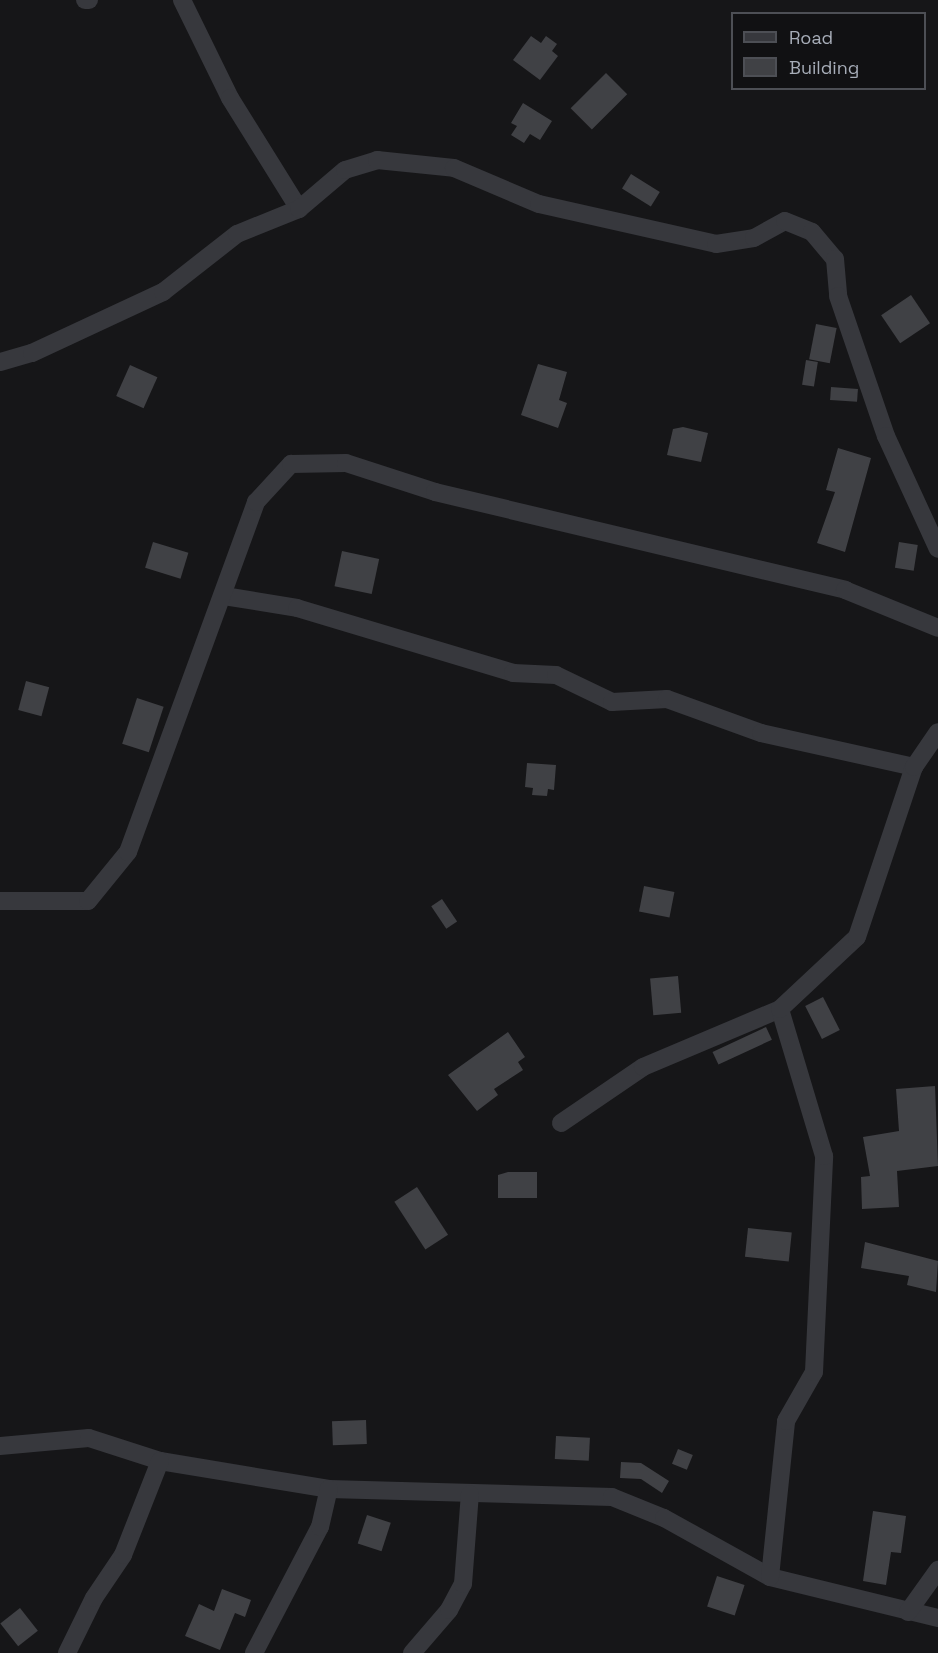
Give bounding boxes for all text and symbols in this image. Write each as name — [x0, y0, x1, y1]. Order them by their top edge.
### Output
legend — [731, 12, 926, 90]
text: Road — [789, 26, 833, 49]
text: Building — [789, 56, 859, 79]

